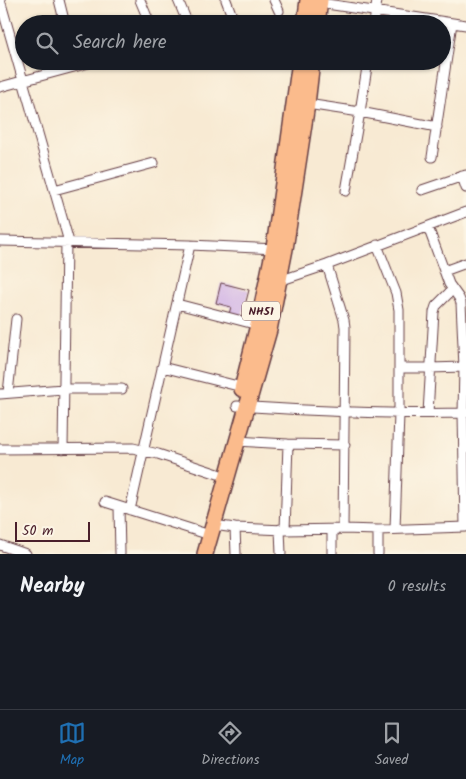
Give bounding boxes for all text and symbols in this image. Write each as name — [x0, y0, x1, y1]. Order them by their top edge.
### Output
search box — [15, 15, 451, 70]
text: Search here — [73, 28, 167, 58]
icon: search — [33, 29, 61, 57]
road number: NH51 — [242, 302, 280, 321]
scale bar — [15, 519, 90, 542]
text: 50 m — [22, 520, 53, 542]
text: Nearby — [20, 570, 85, 603]
text: 0 results — [388, 574, 446, 599]
tab: Map — [58, 719, 86, 771]
tab: Directions — [201, 719, 259, 771]
tab: Saved — [375, 719, 408, 771]

